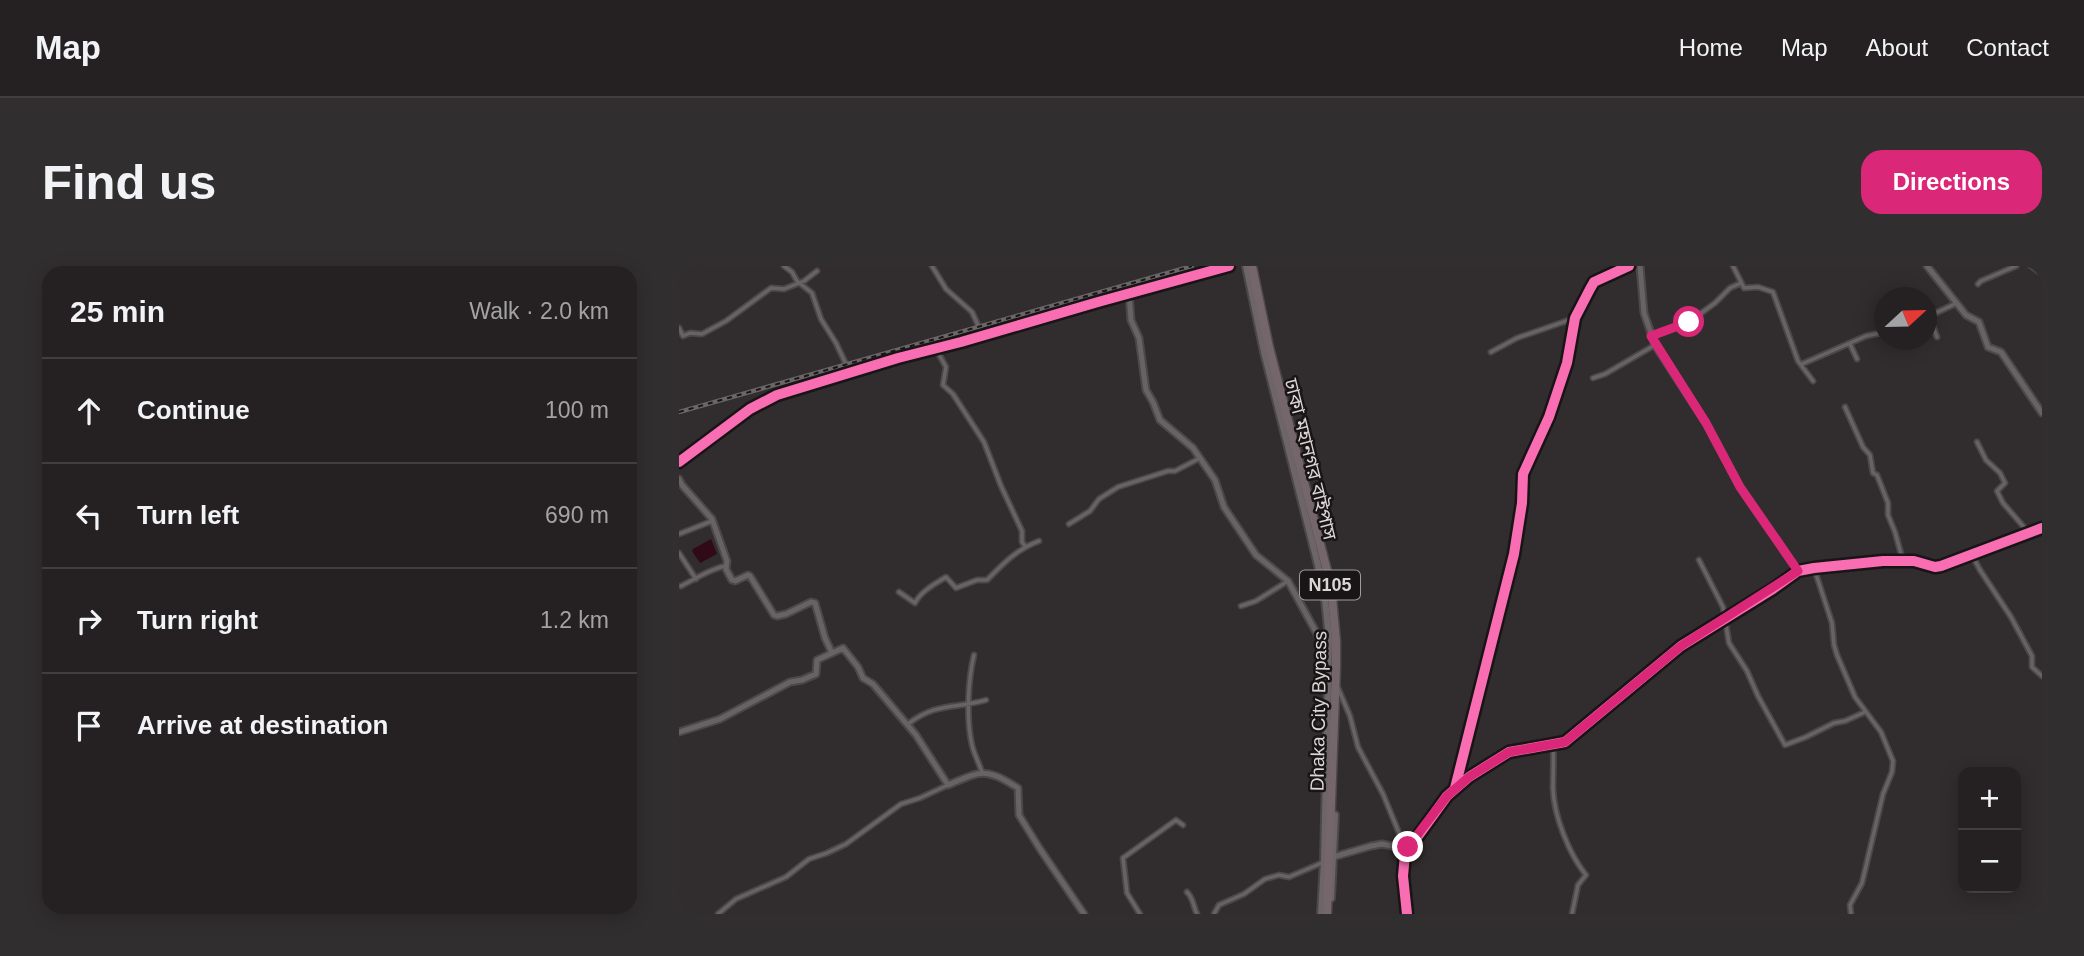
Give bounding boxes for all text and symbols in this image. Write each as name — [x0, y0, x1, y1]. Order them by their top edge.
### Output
text: Map — [35, 29, 101, 66]
text: Home — [1679, 34, 1743, 61]
text: Map — [1781, 34, 1828, 61]
text: About — [1866, 34, 1928, 61]
text: Contact — [1966, 34, 2049, 61]
button: Directions — [1861, 150, 2042, 214]
text: Find us — [42, 155, 216, 209]
north arrow — [1874, 287, 1937, 350]
text: 25 min — [70, 295, 165, 328]
text: Walk · 2.0 km — [469, 298, 609, 324]
route start — [1673, 306, 1704, 337]
street label: ঢাকা মহানগর বাইপাস — [1280, 375, 1342, 543]
icon: ahead — [70, 392, 108, 430]
text: Continue — [137, 395, 250, 425]
text: 100 m — [545, 397, 609, 423]
icon: left — [70, 497, 108, 535]
text: Turn left — [137, 500, 239, 530]
text: 690 m — [545, 502, 609, 528]
road number: N105 — [1300, 570, 1360, 600]
icon: right — [70, 602, 108, 640]
text: Turn right — [137, 605, 258, 635]
text: 1.2 km — [540, 607, 609, 633]
street label: Dhaka City Bypass — [1307, 631, 1330, 791]
icon: arrive — [70, 707, 108, 745]
text: Arrive at destination — [137, 710, 388, 740]
map controls — [1958, 767, 2021, 893]
button: + — [1958, 767, 2021, 830]
button: − — [1958, 830, 2021, 893]
route end — [1392, 831, 1423, 862]

